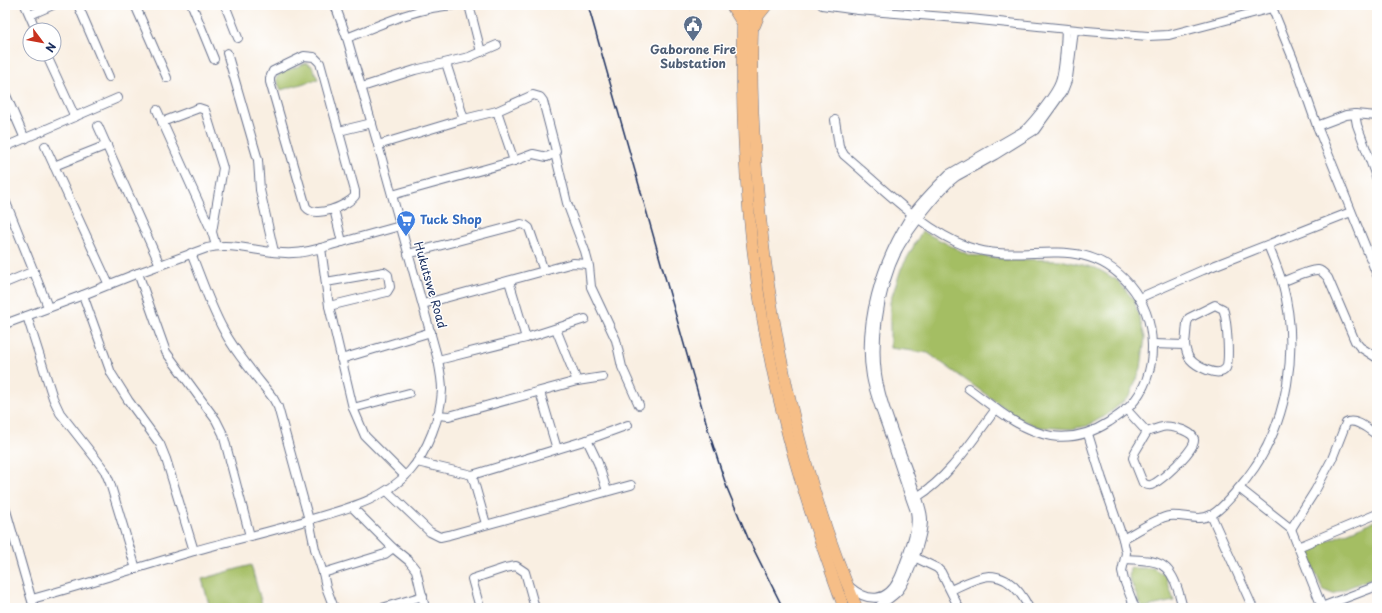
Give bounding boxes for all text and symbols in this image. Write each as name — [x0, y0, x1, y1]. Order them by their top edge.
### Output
public building icon: Gaborone Fire Substation — [682, 14, 704, 42]
north arrow — [22, 22, 62, 62]
text: N — [41, 39, 60, 56]
place label: Gaborone Fire Substation — [650, 40, 736, 72]
supermarket icon: Tuck Shop — [395, 209, 417, 237]
place label: Tuck Shop — [420, 210, 482, 228]
street label: Hukutswe Road — [410, 239, 452, 330]

